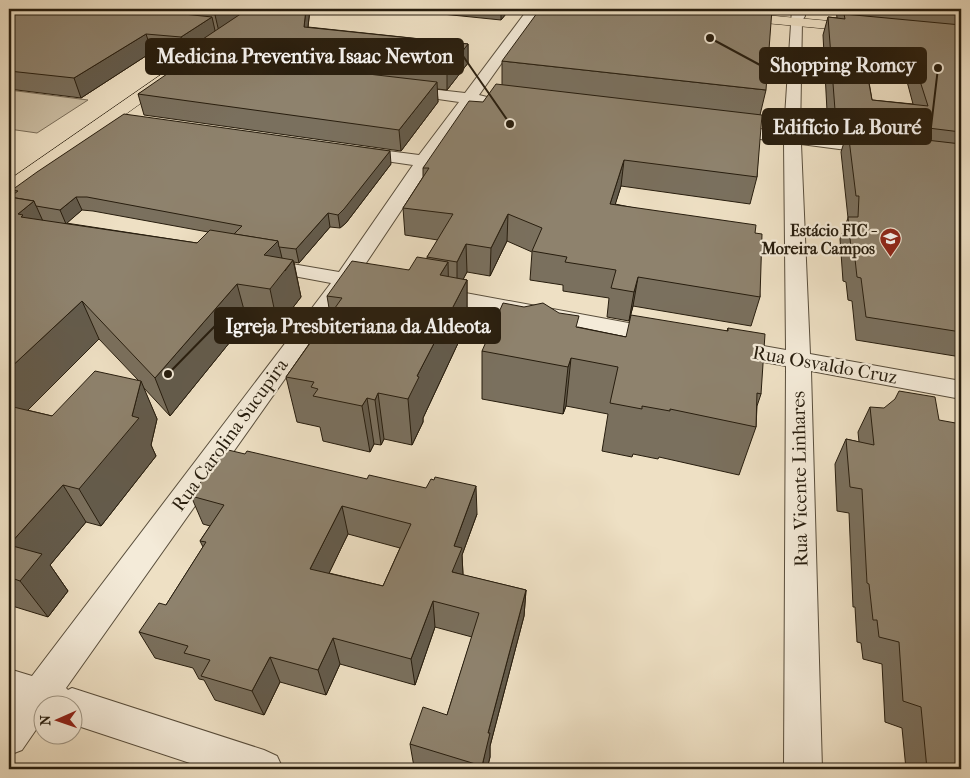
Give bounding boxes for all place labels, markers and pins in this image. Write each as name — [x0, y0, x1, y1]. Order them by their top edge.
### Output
callout: Medicina Preventiva Isaac Newton — [146, 39, 463, 74]
callout: Shopping Romcy — [760, 48, 926, 83]
callout: Edifício La Bouré — [763, 109, 931, 144]
place label: Estácio FIC - Moreira Campos — [760, 221, 878, 259]
school or university icon: Estácio FIC - Moreira Campos — [879, 227, 903, 258]
callout: Igreja Presbiteriana da Aldeota — [215, 308, 500, 343]

